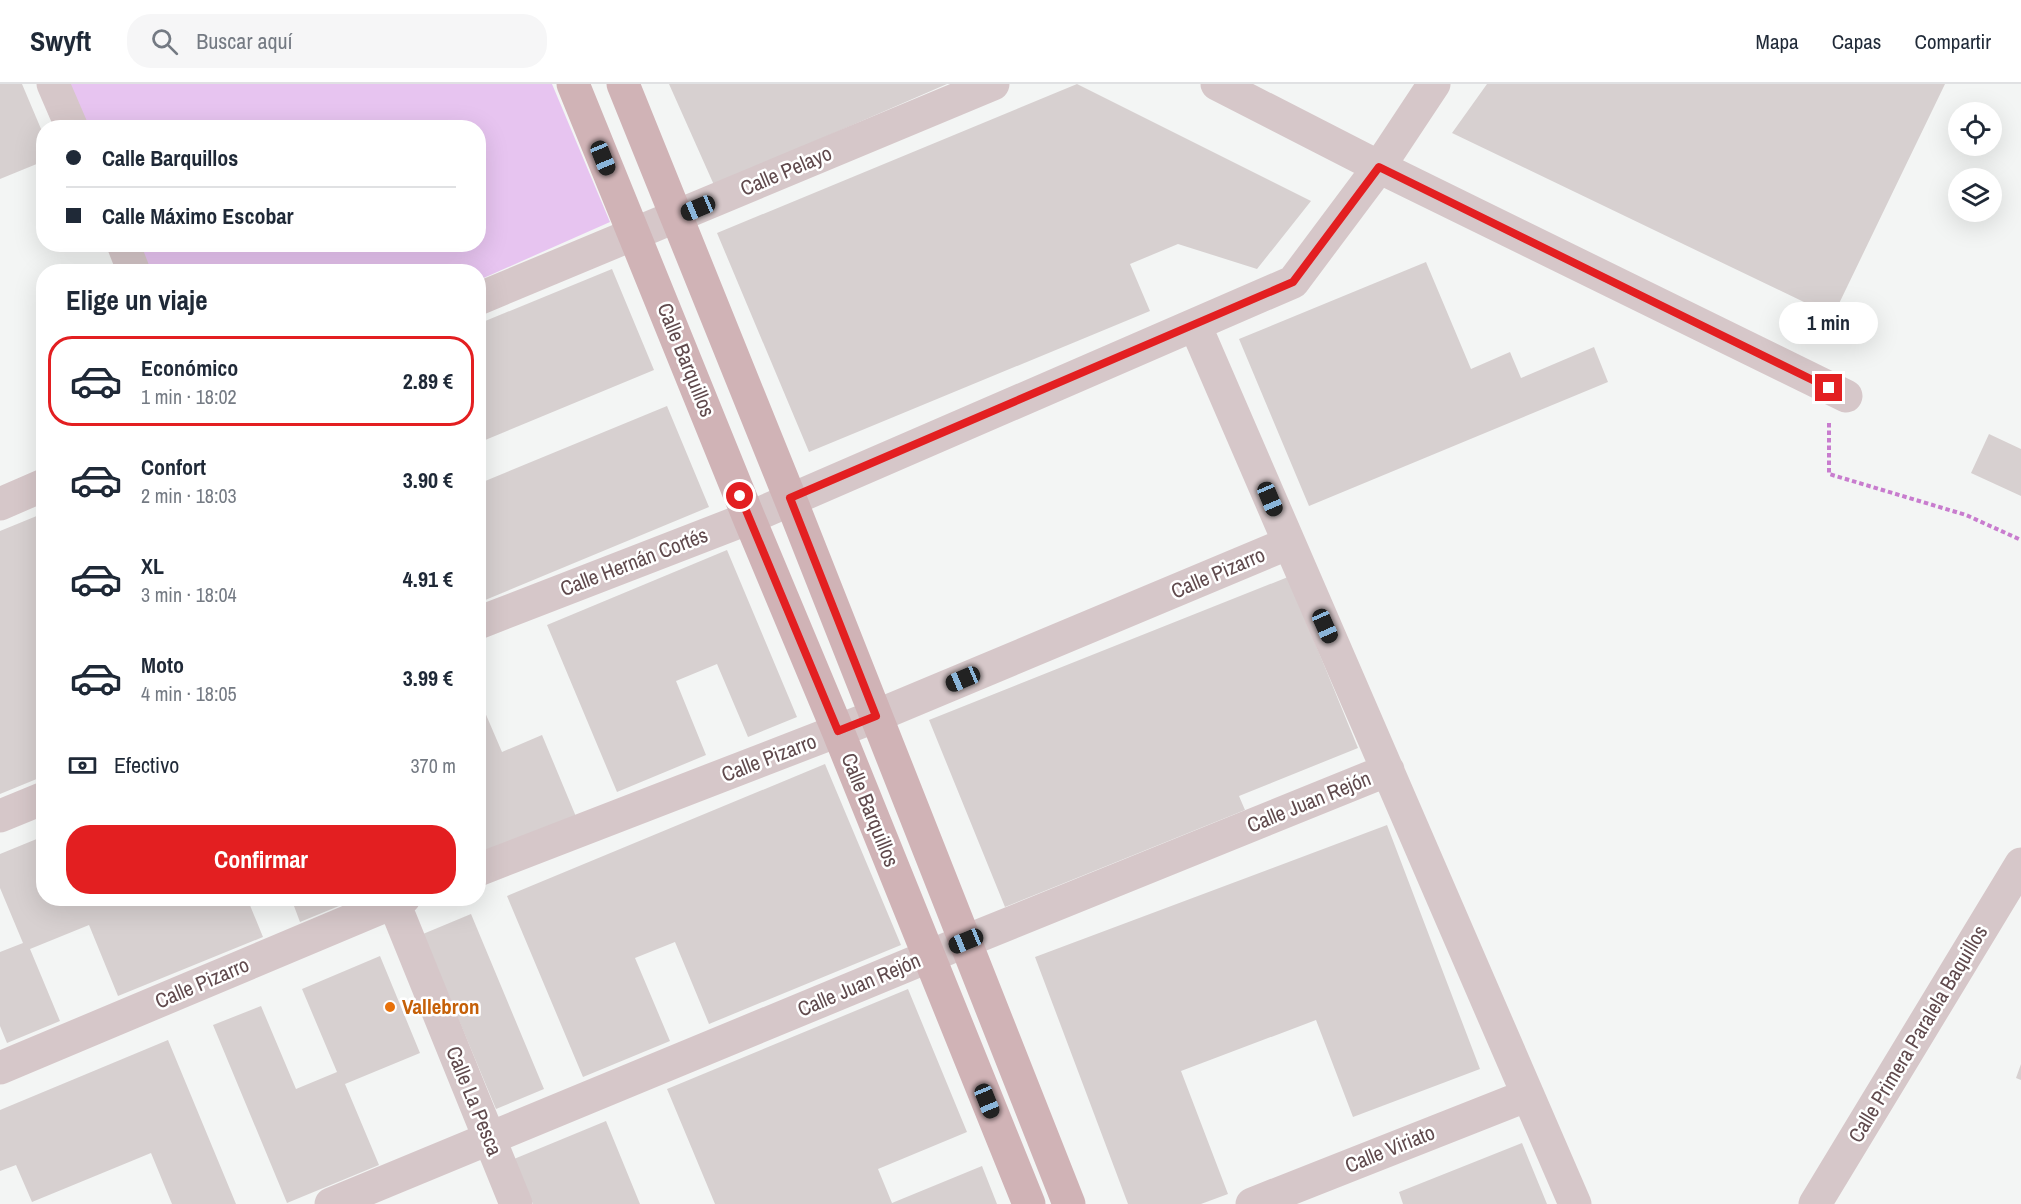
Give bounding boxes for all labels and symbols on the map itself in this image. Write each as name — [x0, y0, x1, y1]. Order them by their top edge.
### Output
car — [588, 138, 618, 178]
street label: Calle Pelayo — [736, 138, 836, 203]
car — [678, 193, 718, 223]
street label: Calle Barquillos — [650, 298, 722, 421]
callout: 1 min — [1780, 301, 1878, 343]
route end — [1815, 374, 1842, 401]
car — [1255, 479, 1285, 519]
route start — [726, 482, 753, 509]
street label: Calle Hernán Cortés — [556, 520, 712, 603]
street label: Calle Pizarro — [1166, 540, 1269, 605]
car — [1309, 606, 1341, 646]
car — [943, 664, 983, 694]
street label: Calle Pizarro — [717, 726, 820, 789]
street label: Calle Barquillos — [834, 748, 906, 871]
street label: Calle Juan Rejón — [1243, 764, 1375, 840]
street label: Calle Primera Paralela Baquillos — [1841, 920, 1994, 1148]
car — [946, 926, 986, 956]
street label: Calle Juan Rejón — [793, 946, 925, 1024]
street label: Calle Pizarro — [150, 950, 253, 1015]
place label: Vallebron — [402, 992, 480, 1021]
marker: Vallebron — [383, 1000, 397, 1014]
street label: Calle La Pesca — [439, 1042, 510, 1160]
car — [972, 1081, 1002, 1121]
street label: Calle Viriato — [1341, 1117, 1439, 1180]

